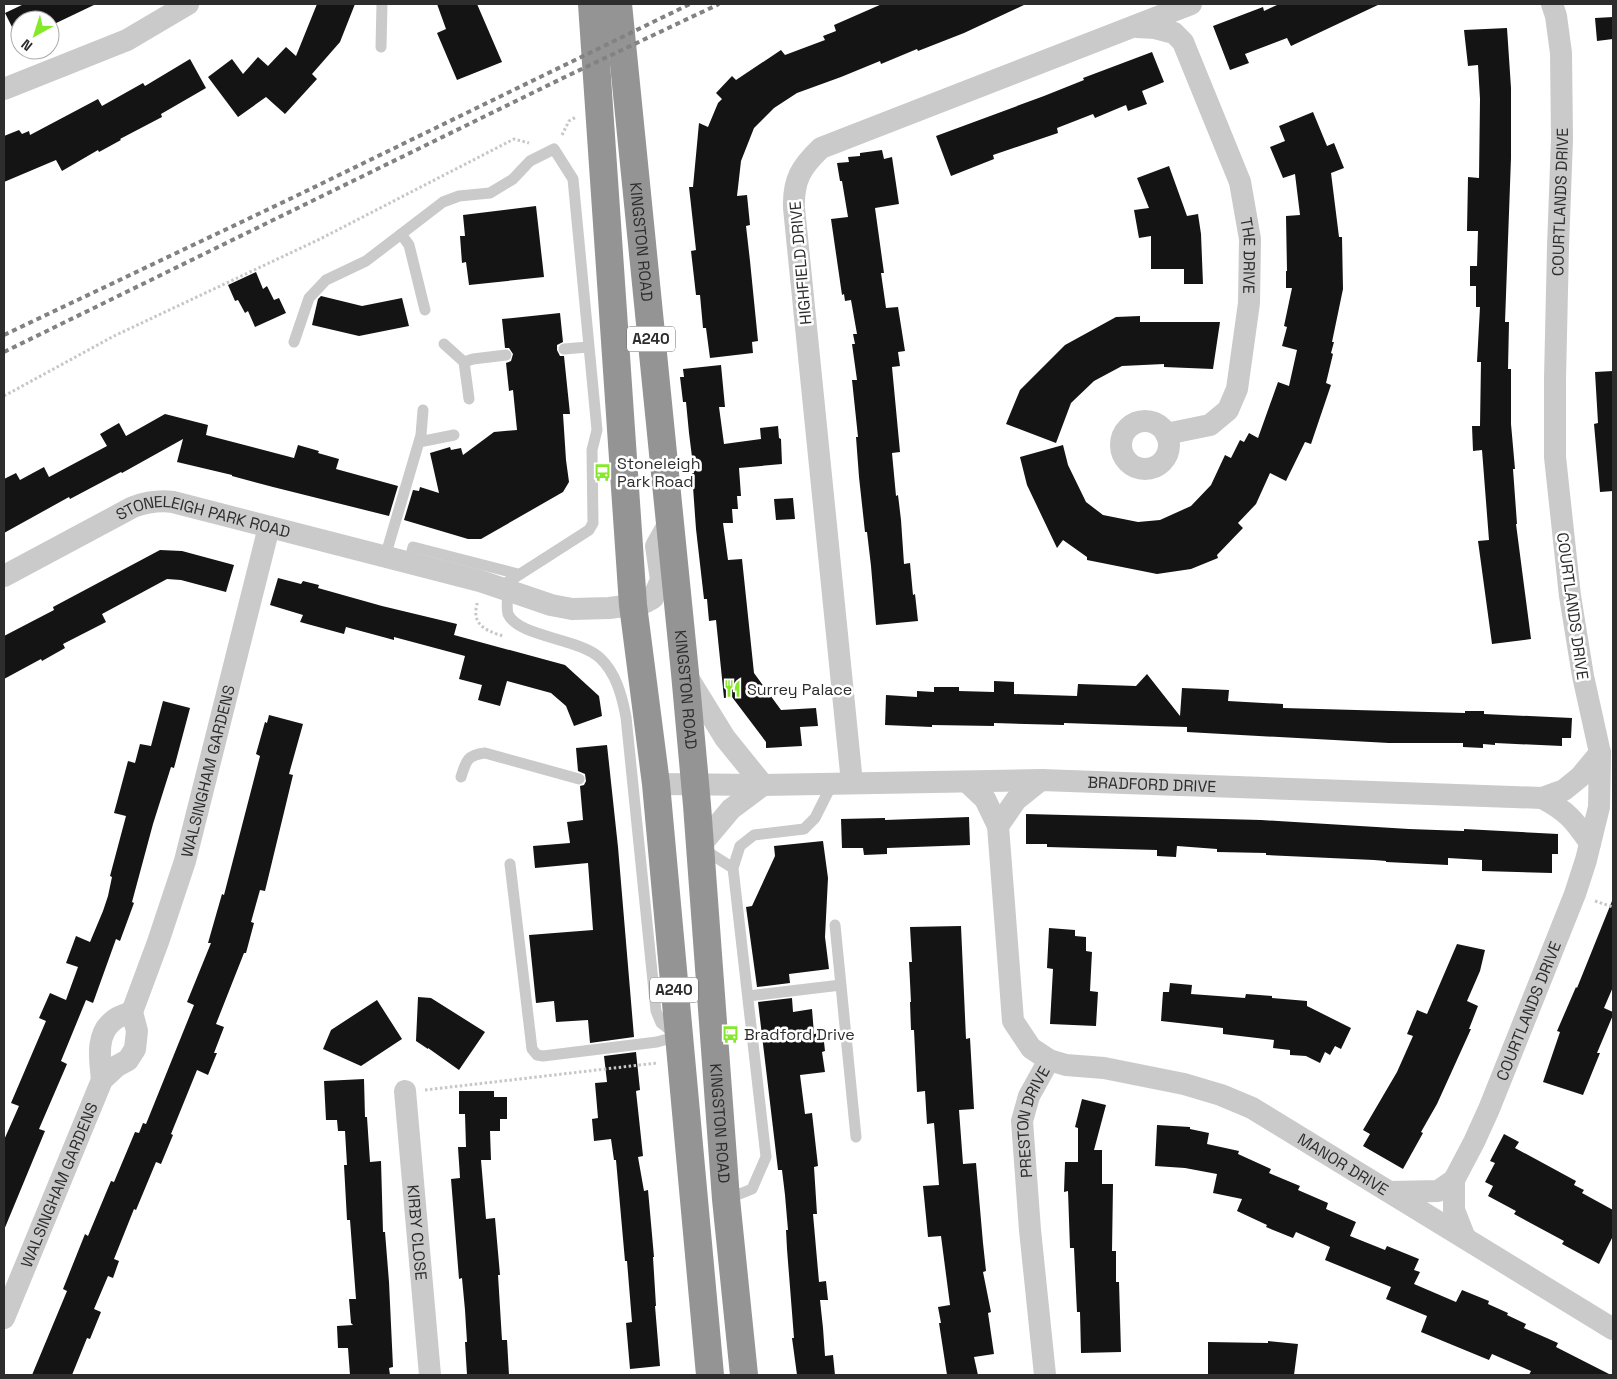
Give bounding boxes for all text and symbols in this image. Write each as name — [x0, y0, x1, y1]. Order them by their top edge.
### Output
north arrow — [10, 10, 60, 60]
text: N — [18, 35, 36, 55]
street label: COURTLANDS DRIVE — [1547, 128, 1573, 276]
street label: KINGSTON ROAD — [625, 181, 658, 303]
street label: HIGHFIELD DRIVE — [785, 200, 816, 326]
street label: THE DRIVE — [1235, 216, 1260, 294]
road number: A240 — [627, 326, 675, 352]
place label: Stoneleigh Park Road — [617, 453, 700, 492]
bus stop icon: Stoneleigh Park Road — [593, 462, 613, 482]
street label: STONELEIGH PARK ROAD — [112, 491, 292, 543]
street label: COURTLANDS DRIVE — [1552, 531, 1593, 681]
street label: KINGSTON ROAD — [670, 629, 702, 750]
restaurant icon: Surrey Palace — [723, 679, 743, 699]
place label: Surrey Palace — [747, 679, 852, 700]
street label: WALSINGHAM GARDENS — [176, 683, 240, 859]
street label: BRADFORD DRIVE — [1087, 772, 1217, 797]
street label: COURTLANDS DRIVE — [1491, 938, 1566, 1084]
road number: A240 — [650, 978, 698, 1002]
bus stop icon: Bradford Drive — [720, 1024, 740, 1044]
place label: Bradford Drive — [744, 1024, 855, 1045]
street label: PRESTON DRIVE — [1012, 1062, 1055, 1179]
street label: KINGSTON ROAD — [705, 1063, 735, 1184]
street label: WALSINGHAM GARDENS — [16, 1099, 103, 1271]
street label: MANOR DRIVE — [1294, 1128, 1392, 1200]
street label: KIRBY CLOSE — [402, 1184, 432, 1281]

